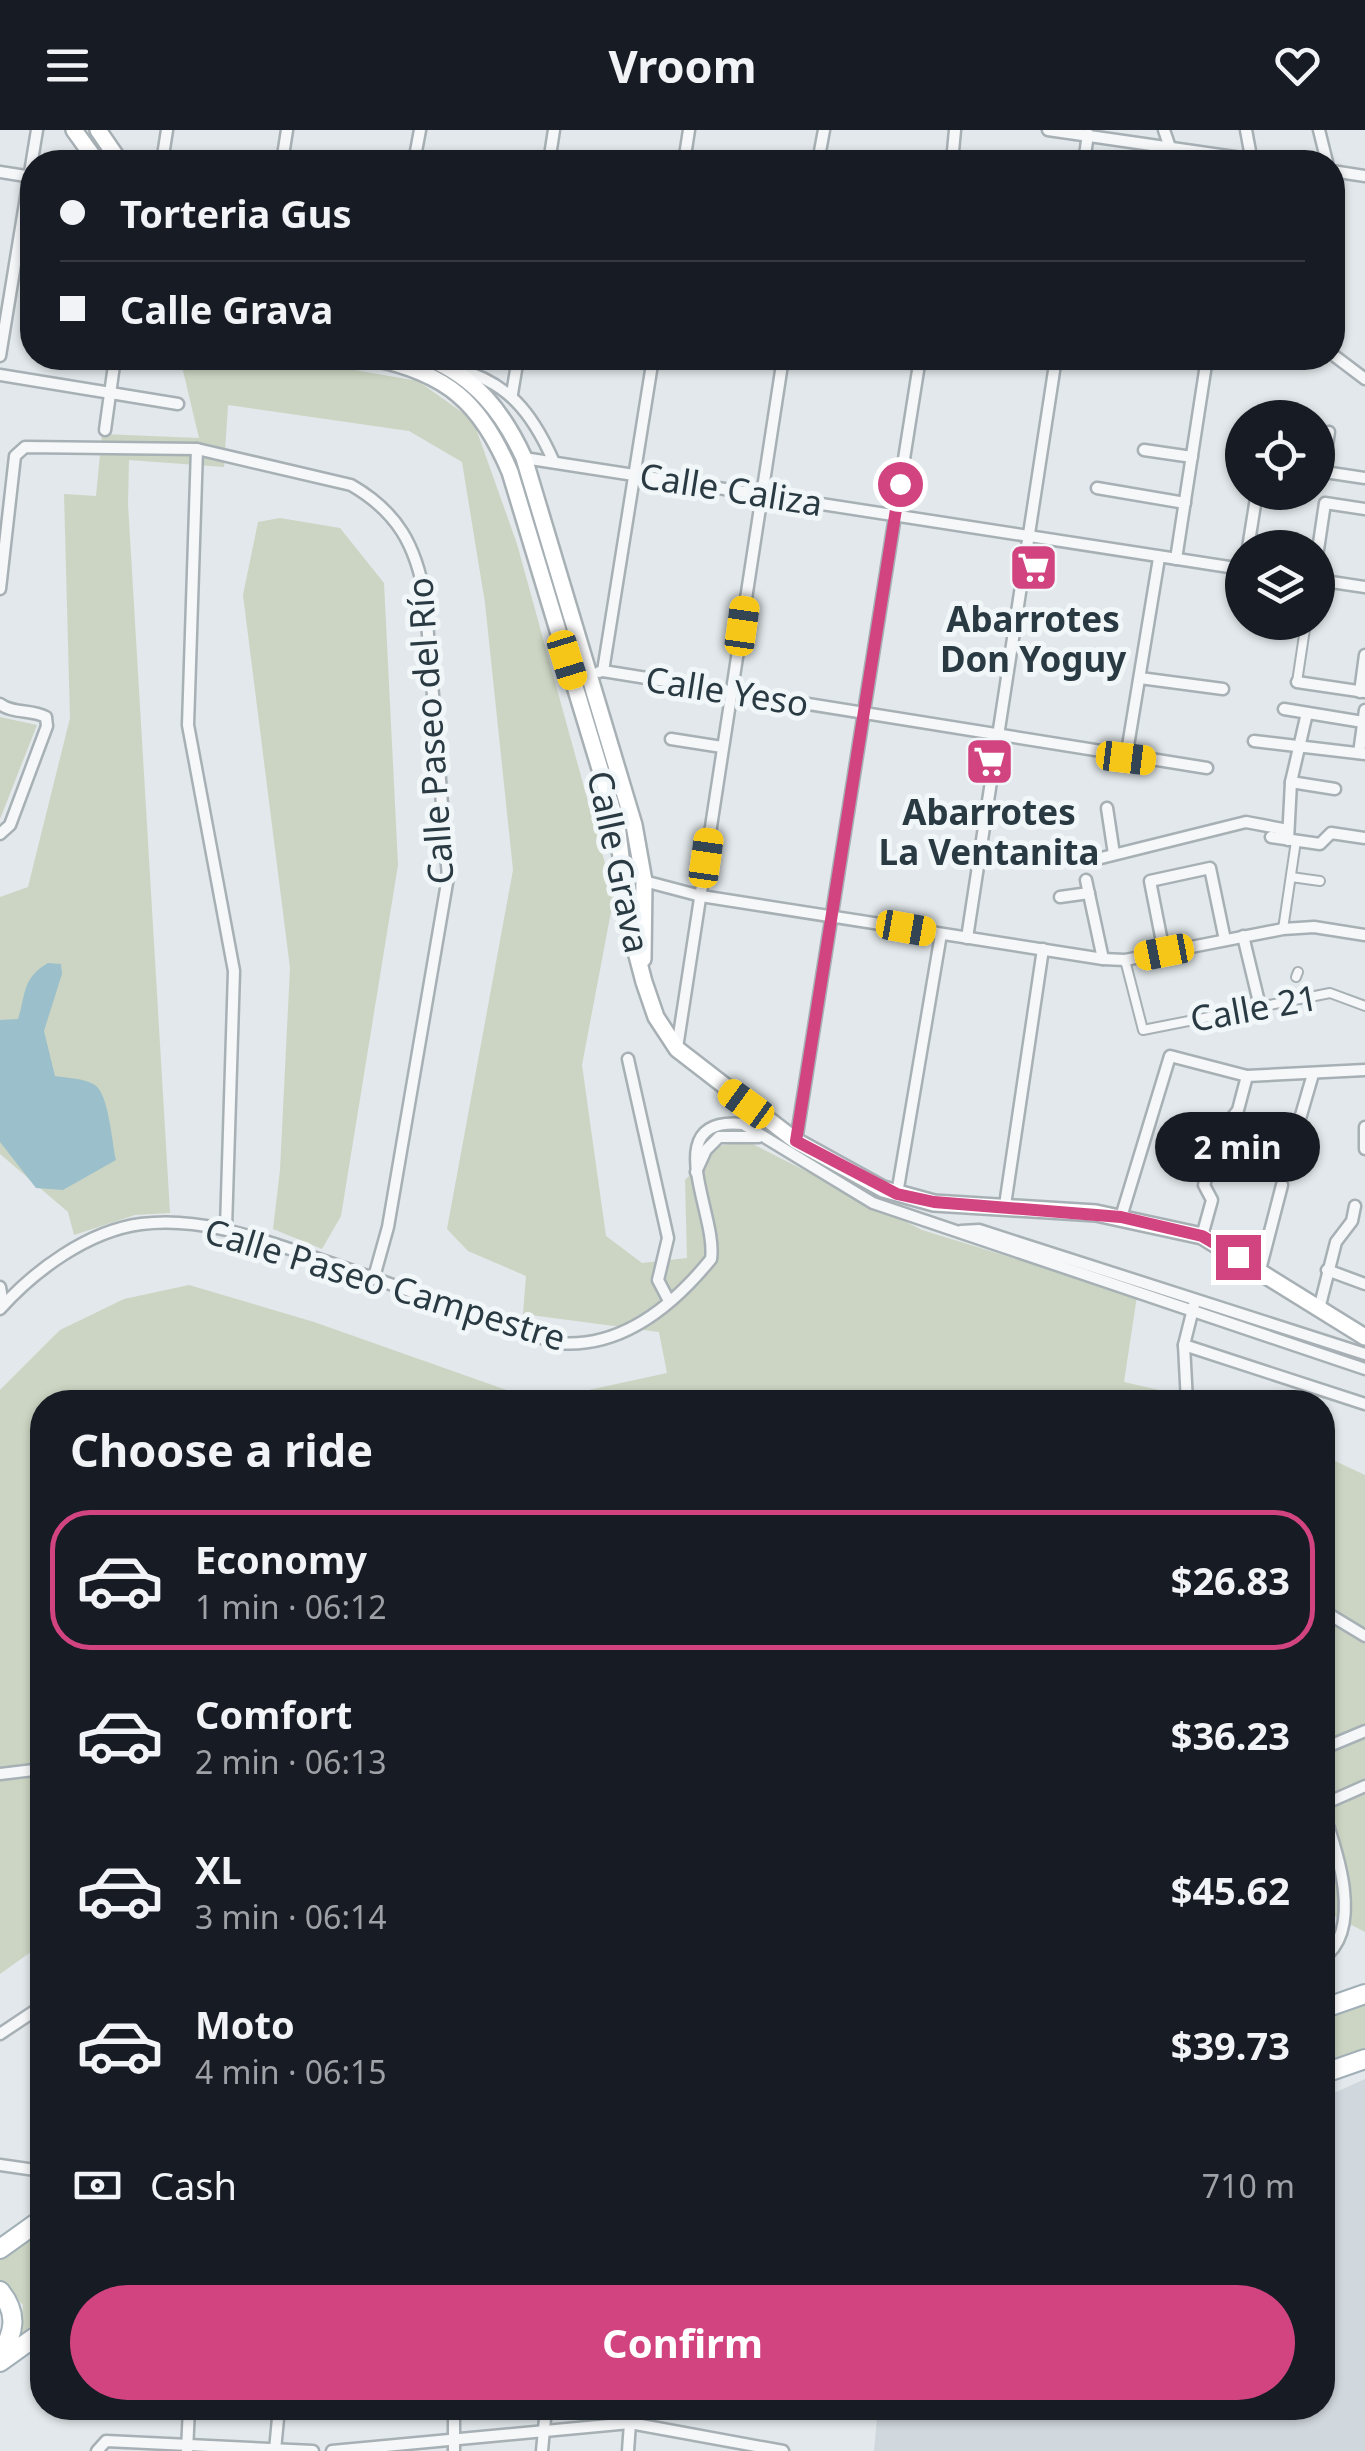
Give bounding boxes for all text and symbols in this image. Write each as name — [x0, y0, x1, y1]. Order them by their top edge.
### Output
text: Vroom — [608, 35, 757, 96]
icon: menu — [40, 38, 95, 93]
icon: heart — [1270, 38, 1325, 93]
text: Torteria Gus — [120, 187, 351, 239]
text: Calle Grava — [120, 283, 333, 335]
map controls — [1225, 400, 1335, 640]
button: locate — [1225, 400, 1335, 510]
street label: Calle Caliza — [636, 451, 826, 526]
route start — [878, 462, 923, 507]
button: layers — [1225, 530, 1335, 640]
supermarket icon: Abarrotes Don Yoguy — [1007, 542, 1059, 594]
street label: Calle Paseo del Río — [395, 576, 464, 886]
car — [723, 594, 761, 658]
place label: Abarrotes Don Yoguy — [940, 595, 1126, 682]
car — [544, 627, 590, 693]
street label: Calle Yeso — [642, 654, 812, 727]
supermarket icon: Abarrotes La Ventanita — [963, 735, 1015, 787]
car — [1094, 739, 1158, 777]
street label: Calle Grava — [577, 766, 662, 957]
place label: Abarrotes La Ventanita — [879, 788, 1099, 875]
car — [687, 826, 725, 890]
car — [874, 908, 938, 948]
car — [1132, 932, 1196, 972]
street label: Calle 21 — [1186, 973, 1321, 1042]
car — [713, 1074, 779, 1134]
callout: 2 min — [1156, 1112, 1320, 1182]
text: 2 min — [1193, 1125, 1282, 1168]
street label: Calle Paseo Campestre — [199, 1206, 572, 1361]
route end — [1216, 1235, 1261, 1280]
text: Choose a ride — [70, 1419, 373, 1480]
text: Economy — [195, 1533, 367, 1585]
icon: car — [75, 1535, 165, 1625]
text: $26.83 — [1171, 1554, 1290, 1606]
text: 1 min · 06:12 — [195, 1585, 387, 1628]
text: Comfort — [195, 1688, 352, 1740]
icon: car — [75, 1690, 165, 1780]
text: $36.23 — [1171, 1709, 1290, 1761]
text: 2 min · 06:13 — [195, 1740, 387, 1783]
text: XL — [195, 1843, 242, 1895]
icon: car — [75, 1845, 165, 1935]
text: $45.62 — [1171, 1864, 1290, 1916]
text: 3 min · 06:14 — [195, 1895, 387, 1938]
text: Moto — [195, 1998, 295, 2050]
icon: car — [75, 2000, 165, 2090]
text: $39.73 — [1171, 2019, 1290, 2071]
text: 4 min · 06:15 — [195, 2050, 387, 2093]
icon: cash — [70, 2158, 125, 2213]
text: Cash — [150, 2159, 237, 2211]
text: 710 m — [1202, 2164, 1295, 2207]
button: Confirm — [70, 2285, 1295, 2400]

